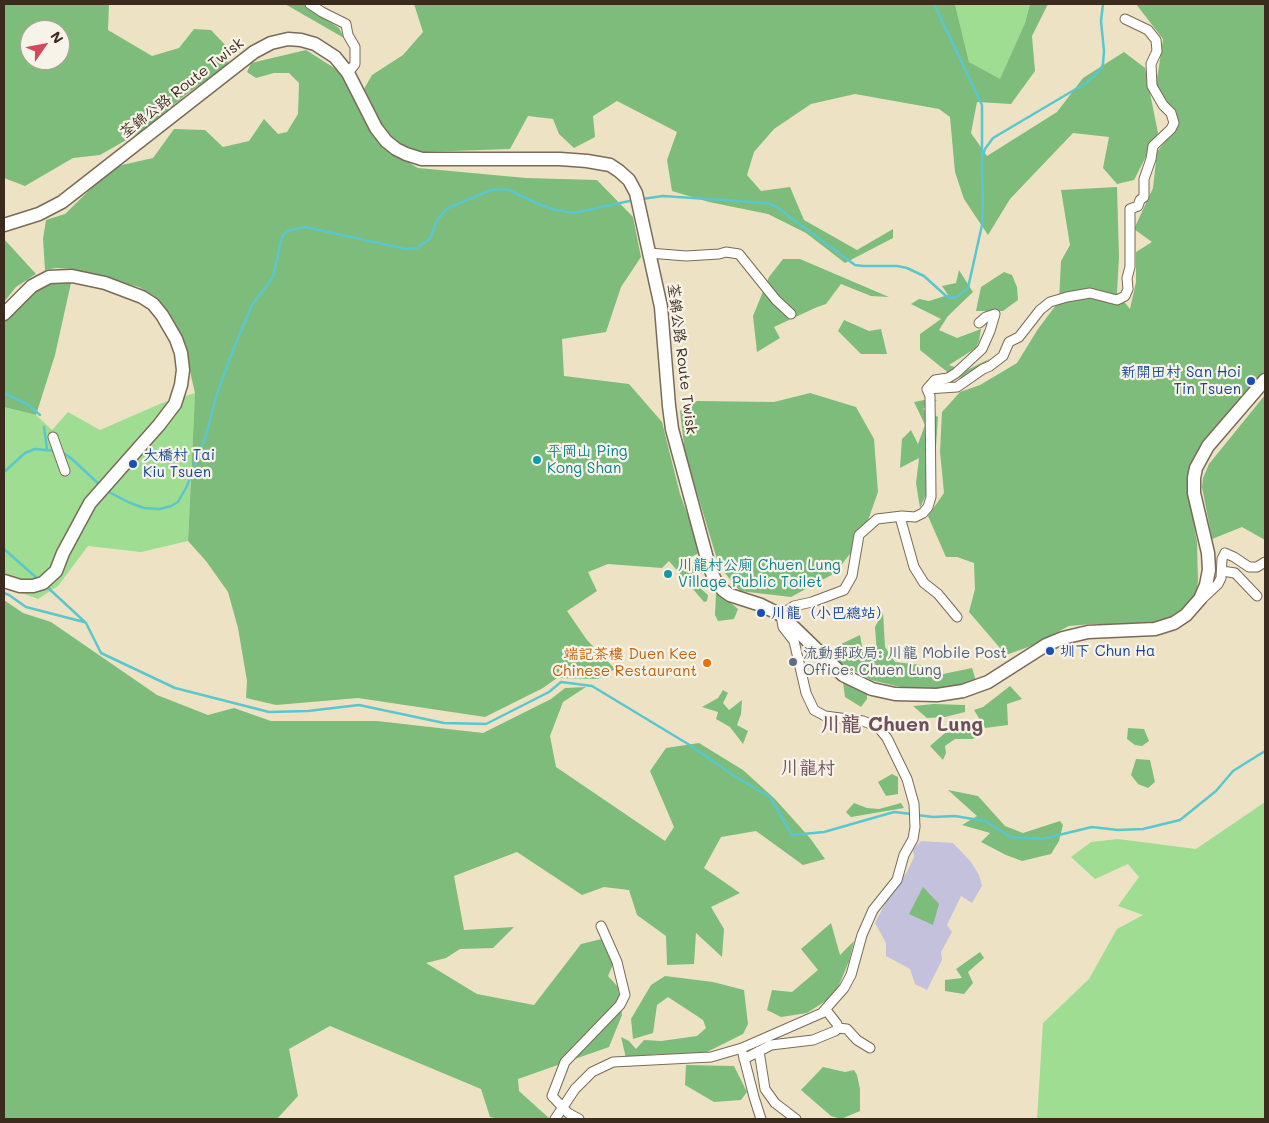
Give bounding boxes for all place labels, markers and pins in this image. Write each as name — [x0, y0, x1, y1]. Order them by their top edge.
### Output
place label: 新開田村 San Hoi Tin Tsuen — [1121, 363, 1241, 398]
marker: 新開田村 San Hoi Tin Tsuen — [1245, 375, 1257, 387]
place label: 平岡山 Ping Kong Shan — [547, 442, 628, 477]
place label: 大橋村 Tai Kiu Tsuen — [143, 446, 215, 481]
marker: 平岡山 Ping Kong Shan — [531, 454, 543, 466]
marker: 大橋村 Tai Kiu Tsuen — [127, 458, 139, 470]
place label: 川龍村公廁 Chuen Lung Village Public Toilet — [678, 556, 841, 591]
marker: 川龍村公廁 Chuen Lung Village Public Toilet — [662, 568, 674, 580]
place label: 川龍（小巴總站） — [771, 604, 891, 622]
marker: 川龍（小巴總站） — [755, 607, 767, 619]
place label: 圳下 Chun Ha — [1060, 642, 1155, 660]
place label: 流動郵政局: 川龍 Mobile Post Office: Chuen Lung — [803, 644, 1007, 679]
place label: 端記茶樓 Duen Kee Chinese Restaurant — [552, 645, 697, 680]
marker: 圳下 Chun Ha — [1044, 645, 1056, 657]
marker: 流動郵政局: 川龍 Mobile Post Office: Chuen Lung — [787, 656, 799, 668]
marker: 端記茶樓 Duen Kee Chinese Restaurant — [701, 657, 713, 669]

